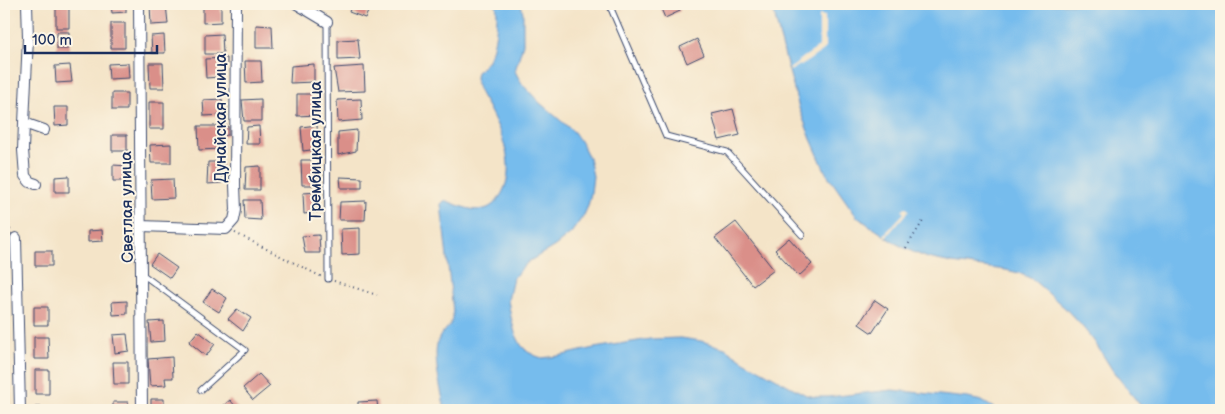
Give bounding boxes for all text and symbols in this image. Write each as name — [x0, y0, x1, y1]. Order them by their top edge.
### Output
scale bar — [25, 22, 158, 54]
text: 100 m — [32, 31, 72, 50]
street label: Дунайская улица — [212, 53, 231, 183]
street label: Трембицкая улица — [307, 80, 326, 221]
street label: Светлая улица — [117, 150, 138, 263]

